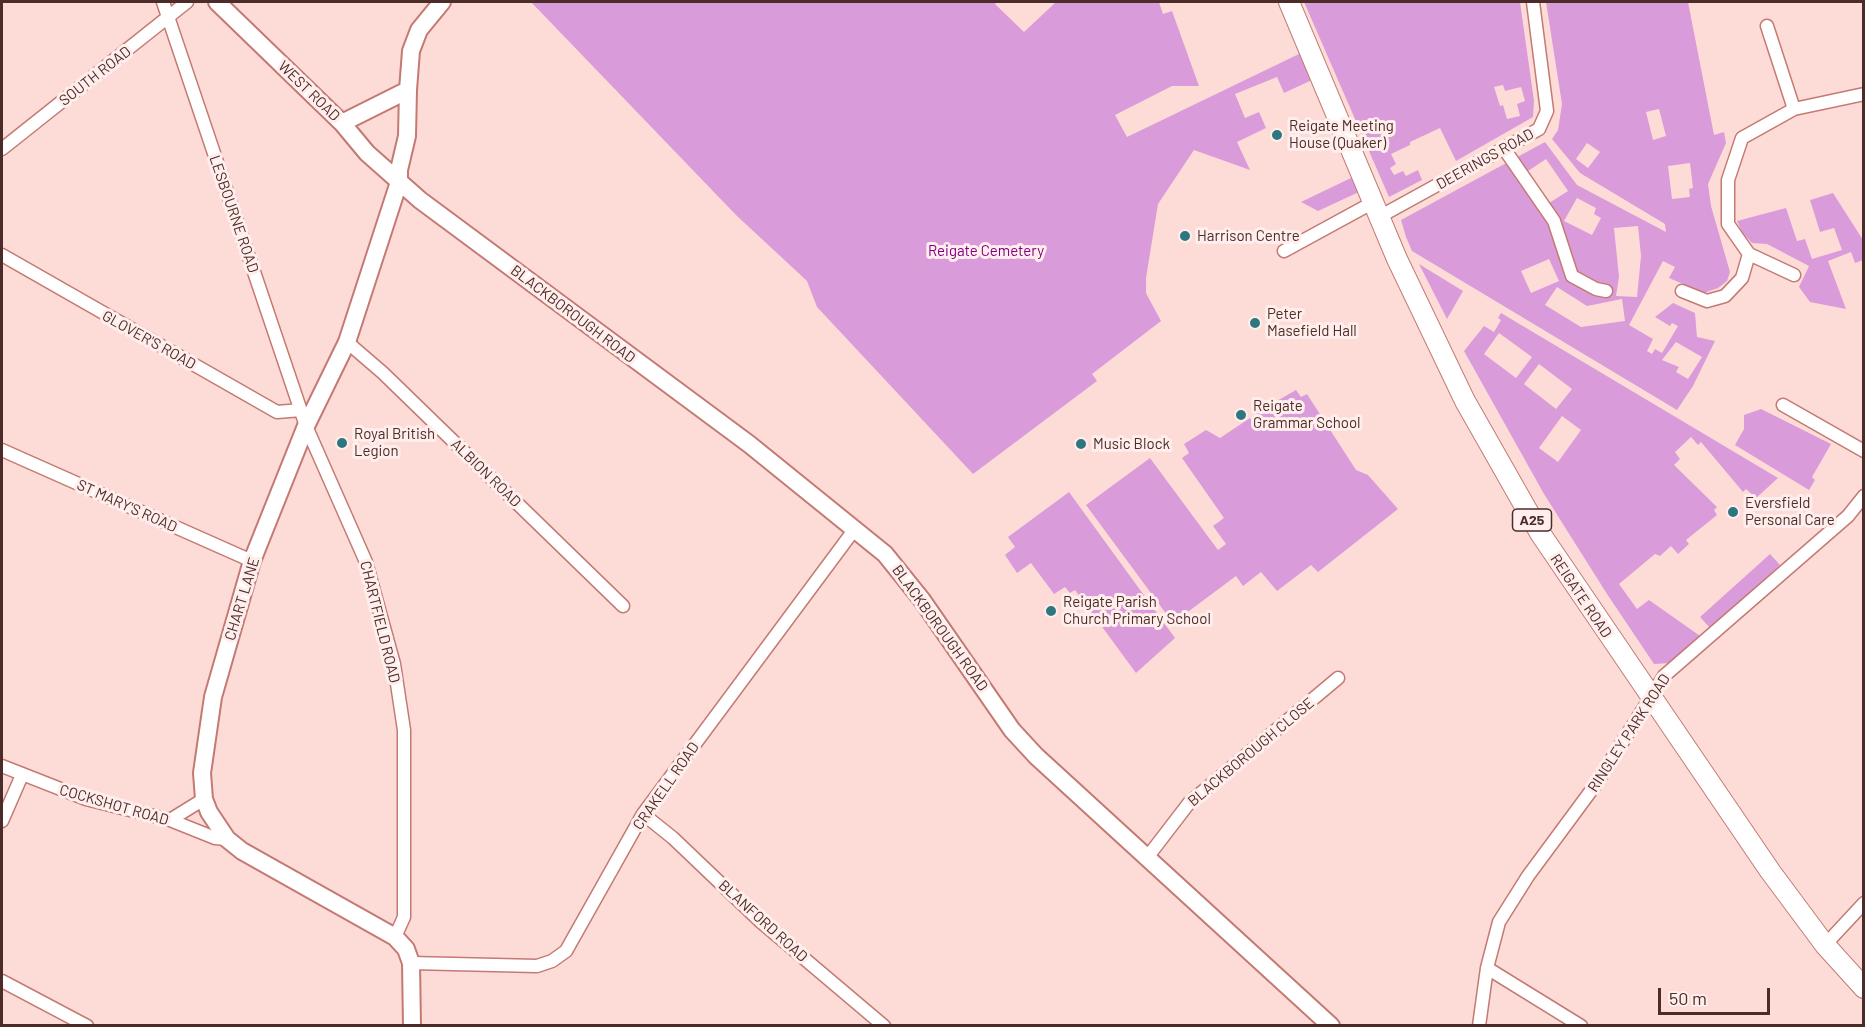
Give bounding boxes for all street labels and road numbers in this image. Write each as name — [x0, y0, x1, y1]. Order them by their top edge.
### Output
street label: SOUTH ROAD — [56, 42, 134, 110]
street label: WEST ROAD — [274, 57, 344, 125]
street label: DEERINGS ROAD — [1433, 125, 1537, 193]
street label: LESBOURNE ROAD — [205, 153, 263, 275]
street label: BLACKBOROUGH ROAD — [507, 261, 639, 367]
street label: GLOVER'S ROAD — [99, 307, 199, 373]
street label: ALBION ROAD — [447, 435, 525, 511]
street label: ST MARY'S ROAD — [74, 476, 180, 536]
road number: A25 — [1512, 509, 1552, 531]
street label: REIGATE ROAD — [1546, 551, 1616, 641]
street label: CHART LANE — [221, 555, 263, 643]
street label: CHARTFIELD ROAD — [356, 559, 404, 685]
street label: BLACKBOROUGH ROAD — [888, 561, 992, 695]
street label: RINGLEY PARK ROAD — [1584, 671, 1674, 795]
street label: BLACKBOROUGH CLOSE — [1184, 694, 1318, 810]
street label: CRAKELL ROAD — [629, 739, 703, 833]
street label: COCKSHOT ROAD — [57, 781, 171, 829]
street label: BLANFORD ROAD — [715, 876, 811, 966]

